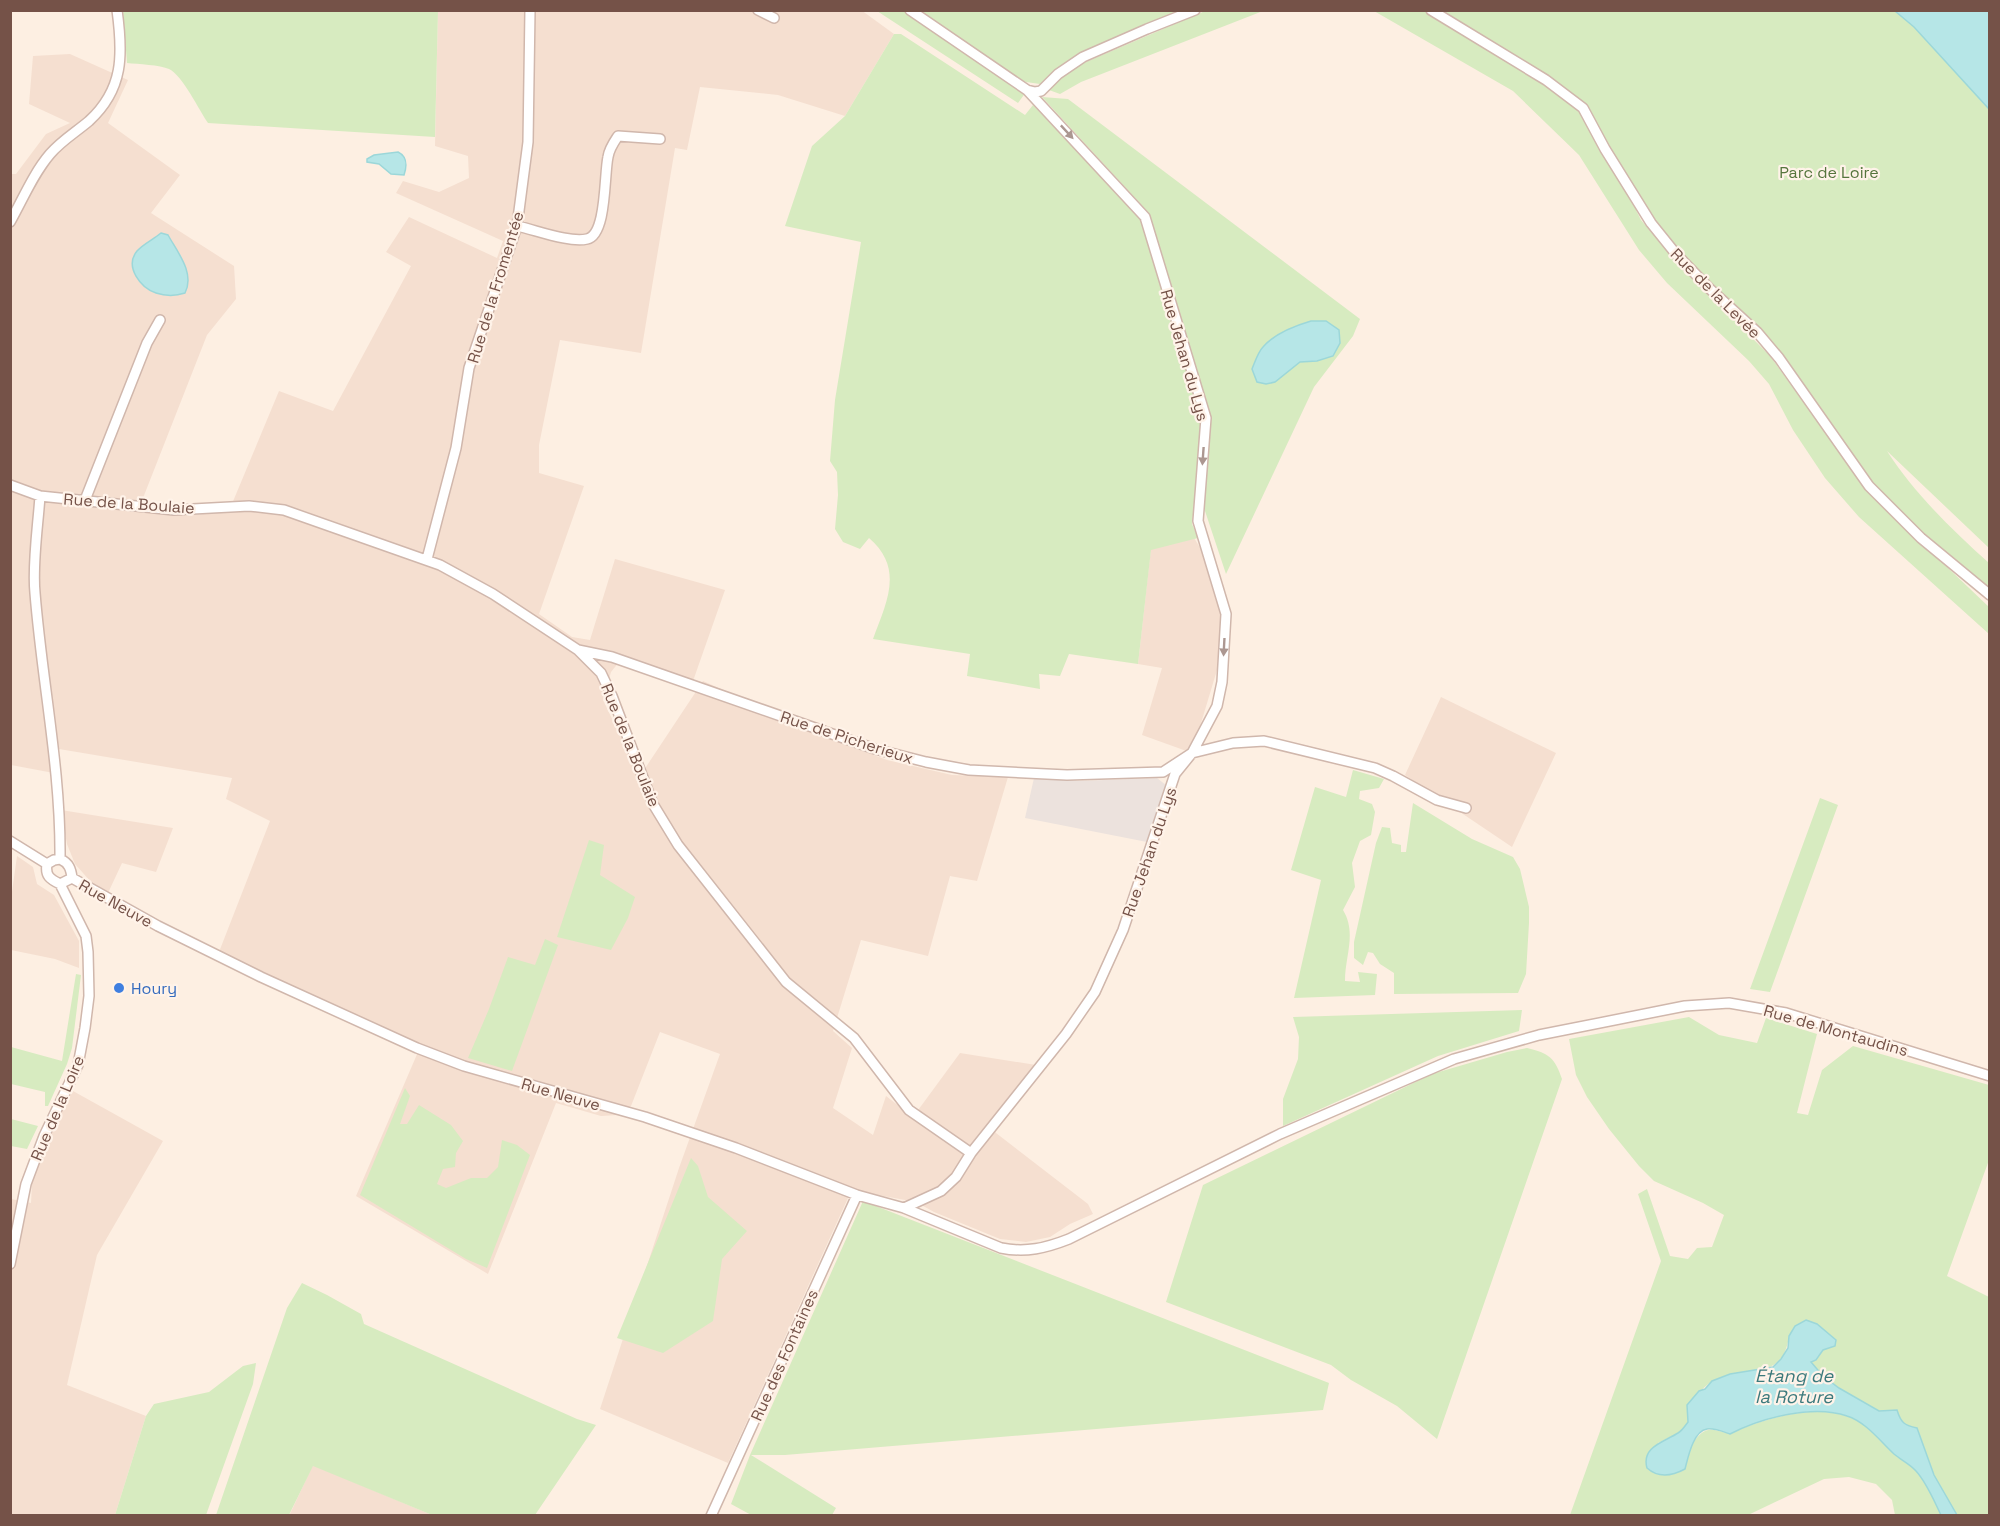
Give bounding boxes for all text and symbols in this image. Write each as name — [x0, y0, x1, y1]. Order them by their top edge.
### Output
one-way arrow — [1060, 125, 1074, 140]
park label: Parc de Loire — [1779, 162, 1879, 183]
street label: Rue de la Fromentée — [462, 209, 529, 366]
street label: Rue de la Levée — [1666, 244, 1765, 343]
street label: Rue Jehan du Lys — [1156, 287, 1213, 423]
one-way arrow — [1198, 446, 1208, 465]
street label: Rue de la Boulaie — [63, 488, 195, 519]
one-way arrow — [1219, 637, 1229, 656]
street label: Rue de la Boulaie — [596, 680, 665, 810]
street label: Rue de Picherieux — [778, 706, 916, 769]
street label: Rue Jehan du Lys — [1117, 784, 1182, 920]
street label: Rue Neuve — [75, 875, 156, 932]
place label: Houry — [131, 978, 177, 999]
marker: Houry — [112, 981, 126, 995]
street label: Rue de Montaudins — [1761, 1000, 1910, 1061]
street label: Rue de la Loire — [26, 1052, 89, 1164]
street label: Rue Neuve — [519, 1073, 603, 1116]
street label: Rue des Fontaines — [746, 1286, 823, 1424]
water label: Étang de la Roture — [1755, 1364, 1834, 1408]

